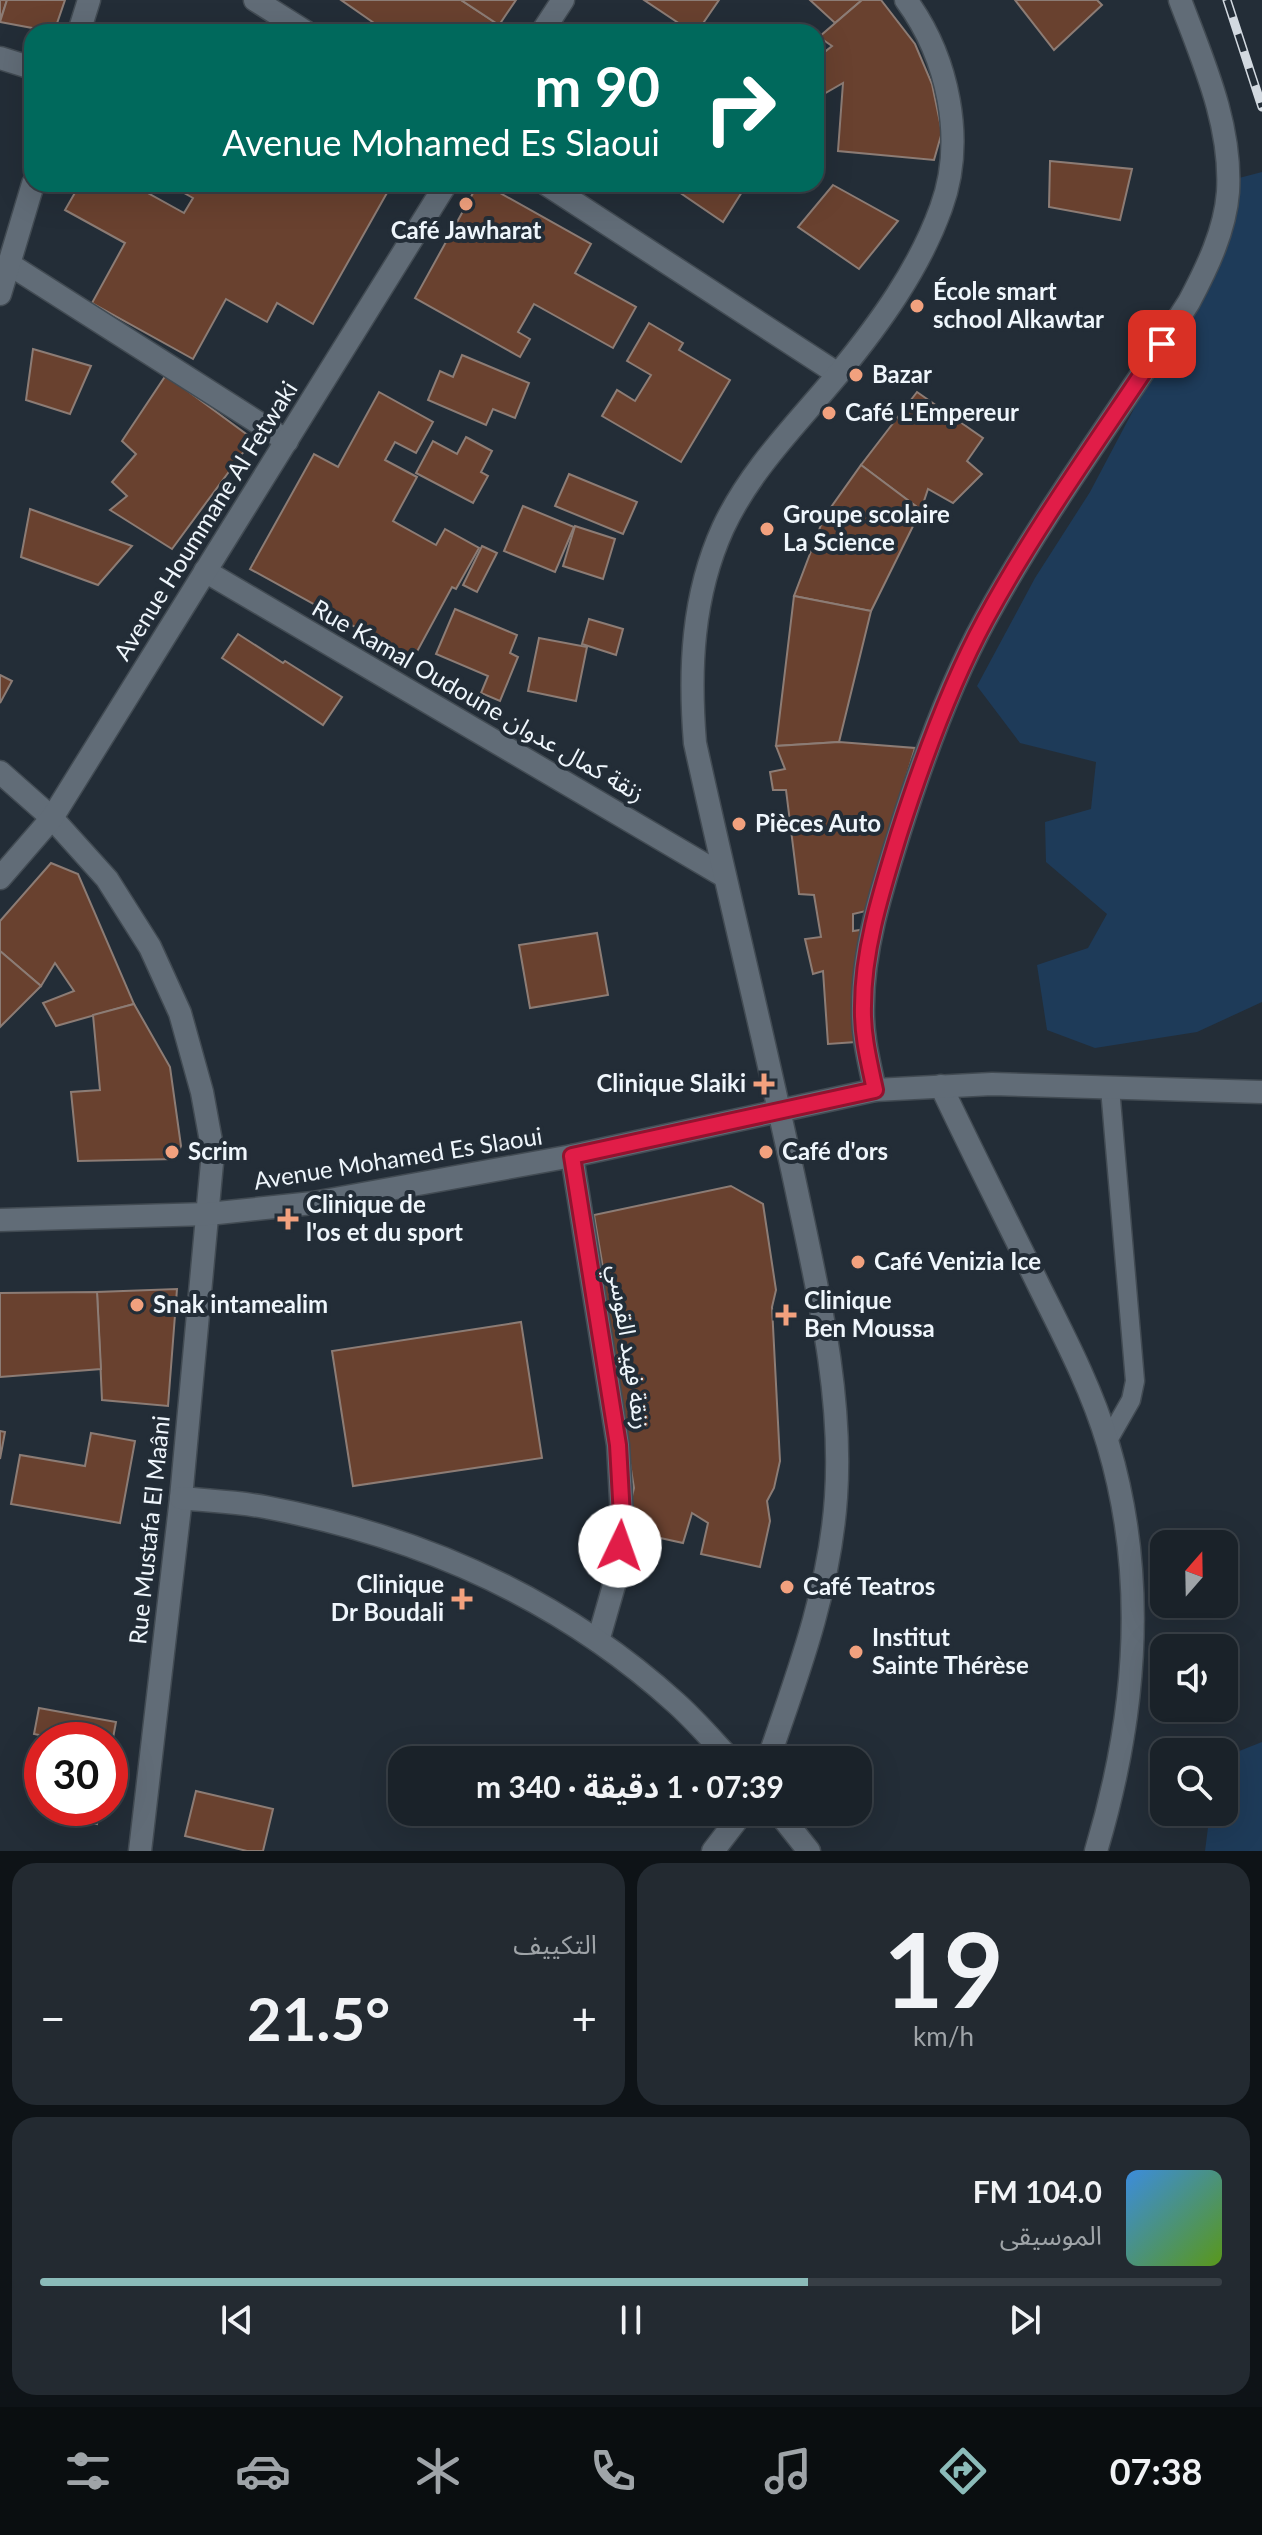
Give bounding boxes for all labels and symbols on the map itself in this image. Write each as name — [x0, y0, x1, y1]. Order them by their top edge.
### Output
marker: Café Jawharat — [457, 195, 475, 213]
place label: Café Jawharat — [391, 215, 541, 244]
place label: École smart school Alkawtar — [933, 276, 1104, 333]
marker: École smart school Alkawtar — [908, 297, 926, 315]
pin — [1128, 310, 1196, 378]
place label: Bazar — [872, 359, 932, 388]
marker: Bazar — [847, 366, 865, 384]
street label: Avenue Hoummane Al Fetwaki — [107, 375, 303, 665]
place label: Café L'Empereur — [845, 397, 1019, 426]
marker: Café L'Empereur — [820, 404, 838, 422]
place label: Groupe scolaire La Science — [783, 499, 950, 556]
marker: Groupe scolaire La Science — [758, 520, 776, 538]
street label: Rue Kamal Oudoune زنقة كمال عدوان — [307, 593, 650, 808]
place label: Pièces Auto — [755, 808, 881, 837]
marker: Pièces Auto — [730, 815, 748, 833]
place label: Clinique Slaiki — [596, 1068, 746, 1097]
marker: Clinique Slaiki — [753, 1073, 775, 1095]
street label: Avenue Mohamed Es Slaoui — [251, 1120, 544, 1195]
place label: Scrim — [188, 1136, 248, 1165]
place label: Café d'ors — [782, 1136, 888, 1165]
marker: Scrim — [163, 1143, 181, 1161]
marker: Café d'ors — [757, 1143, 775, 1161]
place label: Clinique de l'os et du sport — [306, 1189, 463, 1246]
marker: Clinique de l'os et du sport — [277, 1208, 299, 1230]
place label: Café Venizia Ice — [874, 1246, 1041, 1275]
marker: Café Venizia Ice — [849, 1253, 867, 1271]
street label: زنقة فهيد القوسي — [598, 1262, 658, 1432]
place label: Clinique Ben Moussa — [804, 1285, 935, 1342]
place label: Snak intamealim — [153, 1289, 328, 1318]
marker: Snak intamealim — [128, 1296, 146, 1314]
marker: Clinique Ben Moussa — [775, 1304, 797, 1326]
street label: Rue Mustafa El Maâni — [122, 1414, 175, 1646]
position arrow — [578, 1504, 662, 1588]
north arrow — [1150, 1530, 1238, 1618]
place label: Clinique Dr Boudali — [331, 1569, 444, 1626]
place label: Café Teatros — [803, 1571, 935, 1600]
marker: Café Teatros — [778, 1578, 796, 1596]
marker: Clinique Dr Boudali — [451, 1588, 473, 1610]
place label: Institut Sainte Thérèse — [872, 1622, 1029, 1679]
marker: Institut Sainte Thérèse — [847, 1643, 865, 1661]
speed limit sign: 30 — [24, 1722, 128, 1826]

